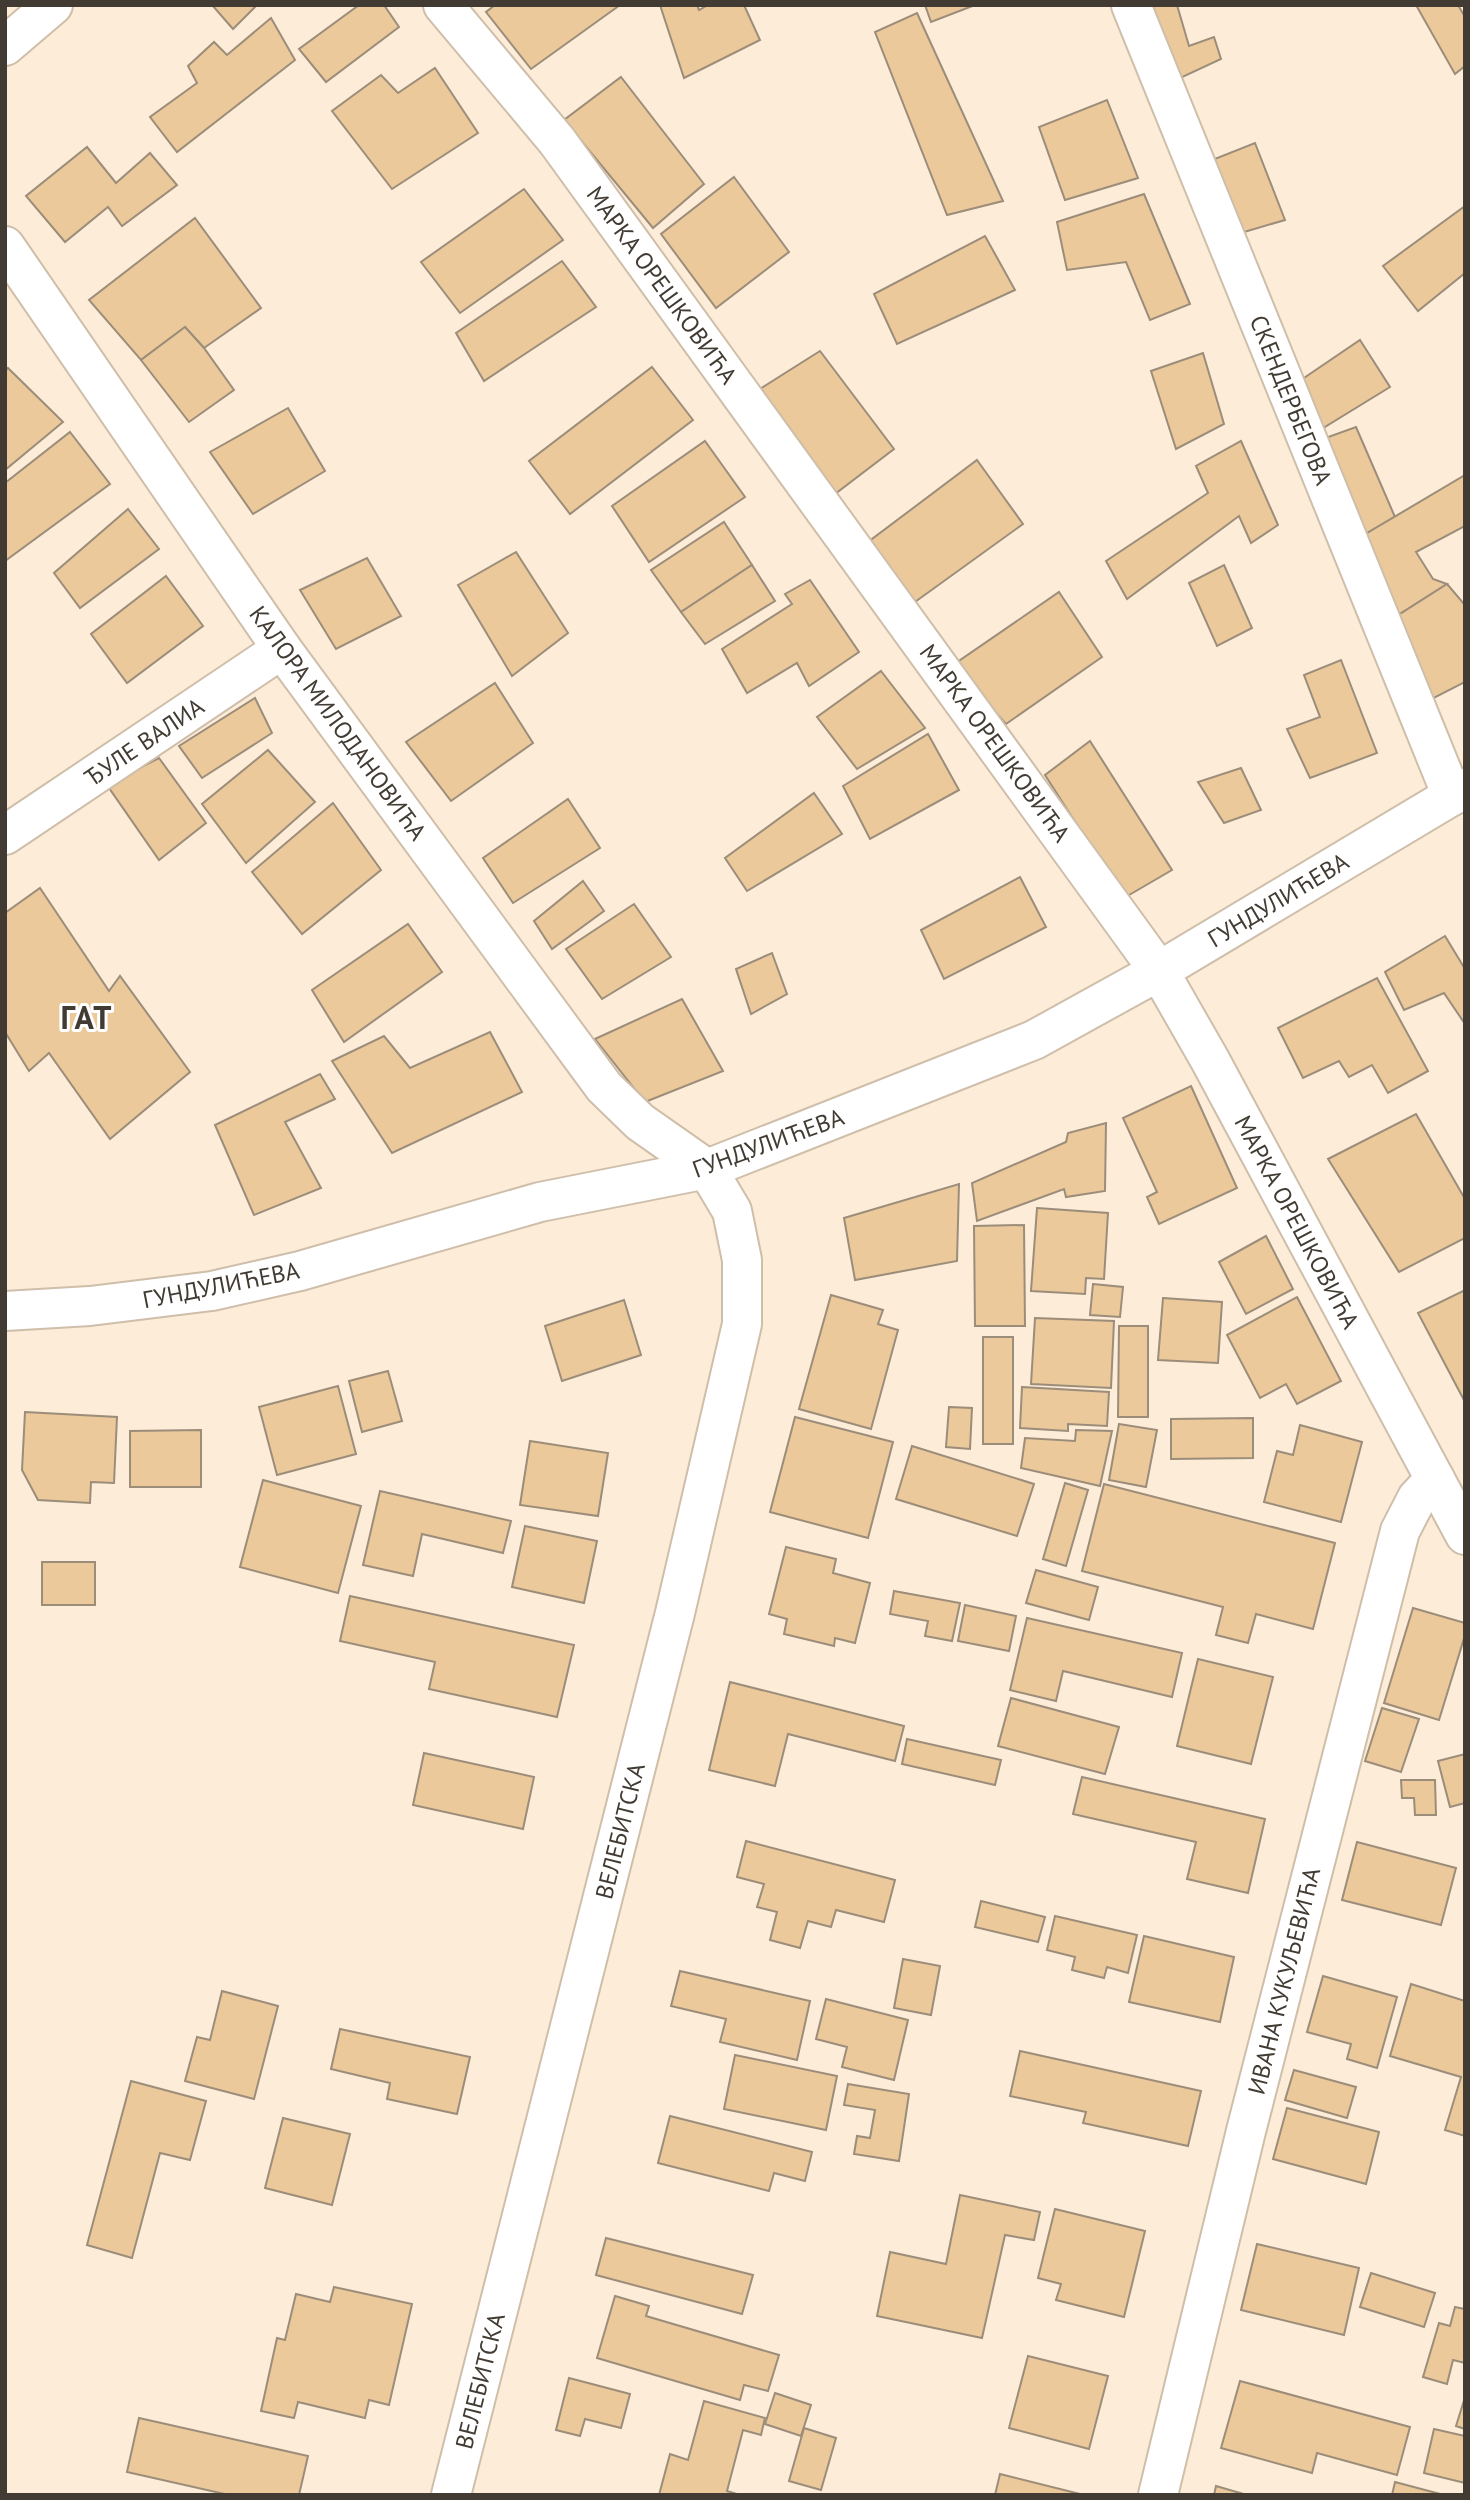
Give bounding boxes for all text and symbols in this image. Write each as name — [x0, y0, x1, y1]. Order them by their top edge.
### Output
street label: МАРКА ОРЕШКОВИЋА — [580, 180, 744, 390]
street label: СКЕНДЕРБЕГОВА — [1243, 311, 1339, 489]
street label: КАЛОРА МИЛОДАНОВИЋА — [243, 600, 433, 846]
street label: МАРКА ОРЕШКОВИЋА — [913, 638, 1077, 848]
street label: ЂУЛЕ ВАЛИА — [78, 691, 210, 793]
street label: ГУНДУЛИЋЕВА — [1202, 846, 1354, 954]
district label: ГАТ — [60, 996, 114, 1038]
street label: ГУНДУЛИЋЕВА — [688, 1101, 848, 1185]
street label: МАРКА ОРЕШКОВИЋА — [1228, 1110, 1366, 1334]
street label: ГУНДУЛИЋЕВА — [140, 1255, 302, 1315]
street label: ВЕЛЕБИТСКА — [588, 1760, 652, 1902]
street label: ИВАНА КУКУЉЕВИЋА — [1241, 1864, 1327, 2098]
street label: ВЕЛЕБИТСКА — [448, 2310, 512, 2452]

